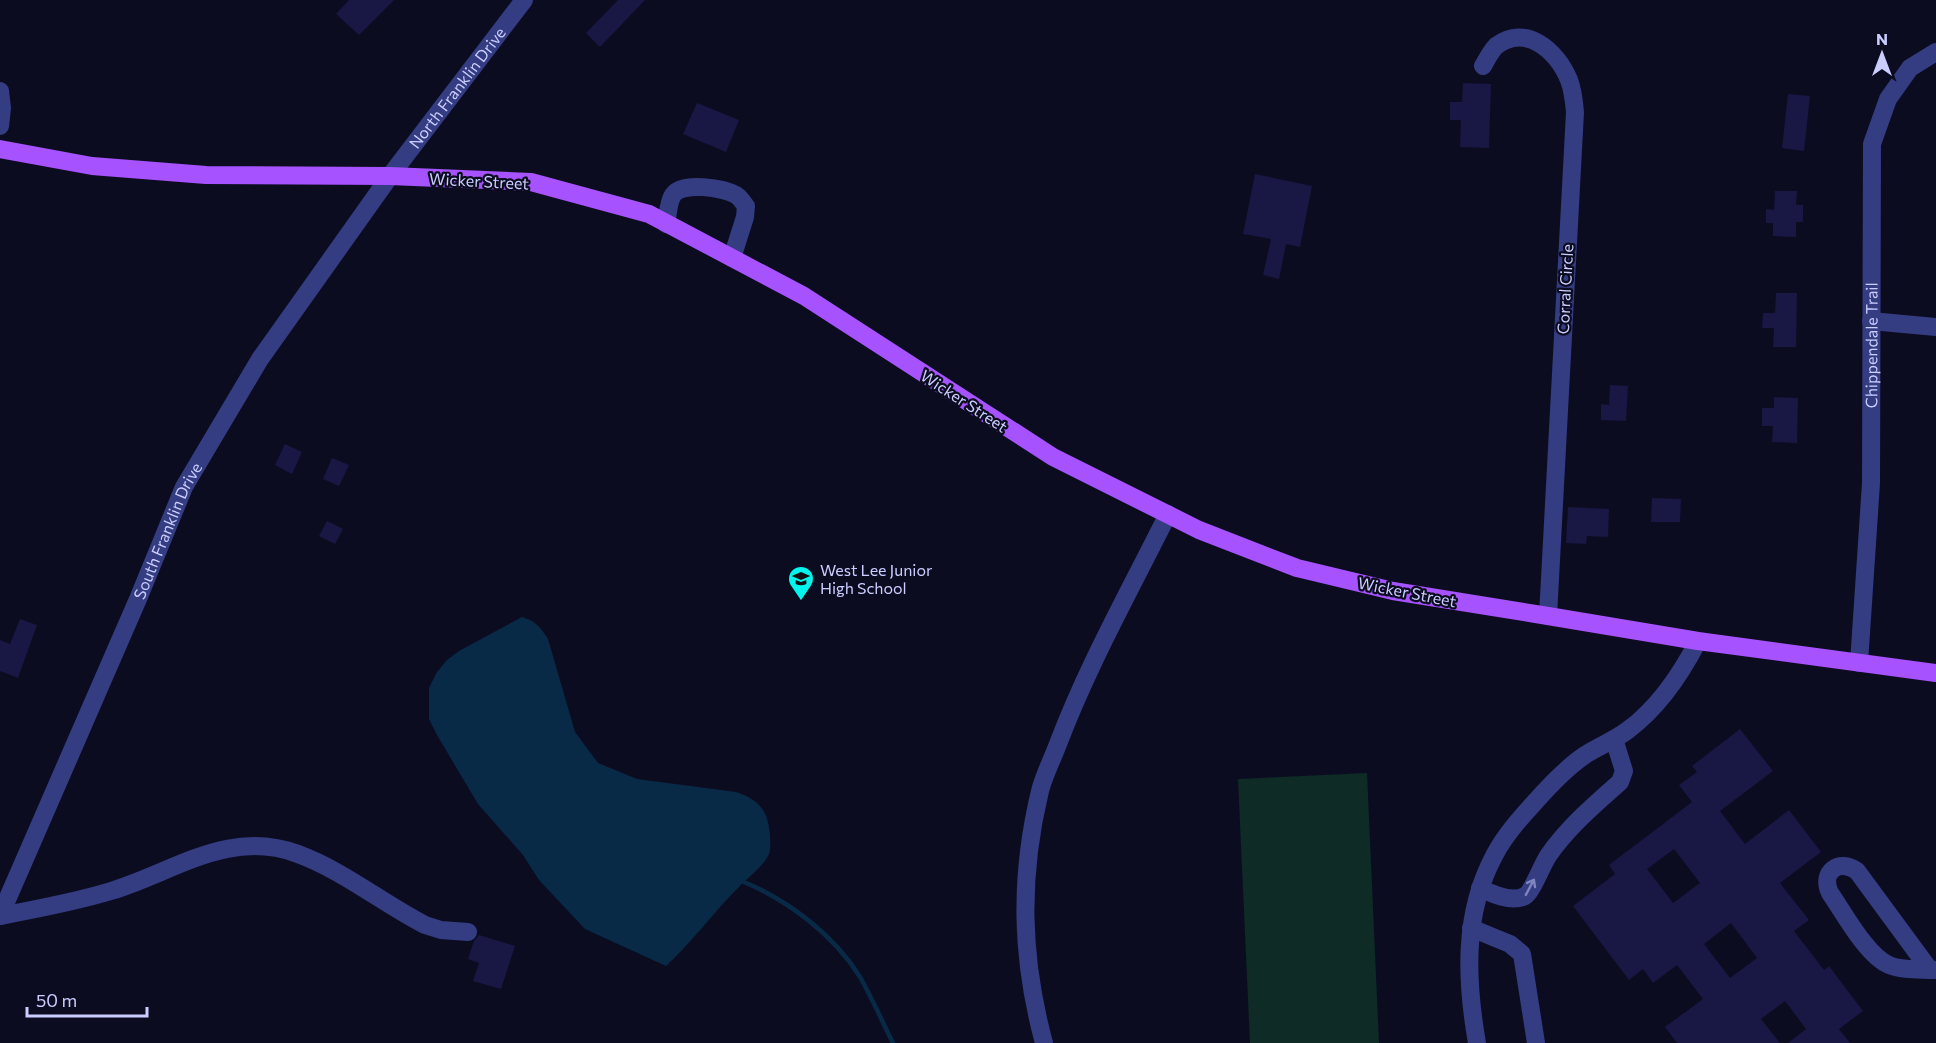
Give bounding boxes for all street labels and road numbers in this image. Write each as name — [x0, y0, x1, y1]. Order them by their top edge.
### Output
street label: North Franklin Drive — [405, 23, 509, 152]
street label: Wicker Street — [429, 168, 530, 193]
street label: Corral Circle — [1553, 243, 1576, 335]
street label: Chippendale Trail — [1861, 282, 1881, 408]
street label: Wicker Street — [917, 365, 1012, 436]
street label: South Franklin Drive — [129, 459, 205, 602]
street label: Wicker Street — [1356, 573, 1458, 610]

